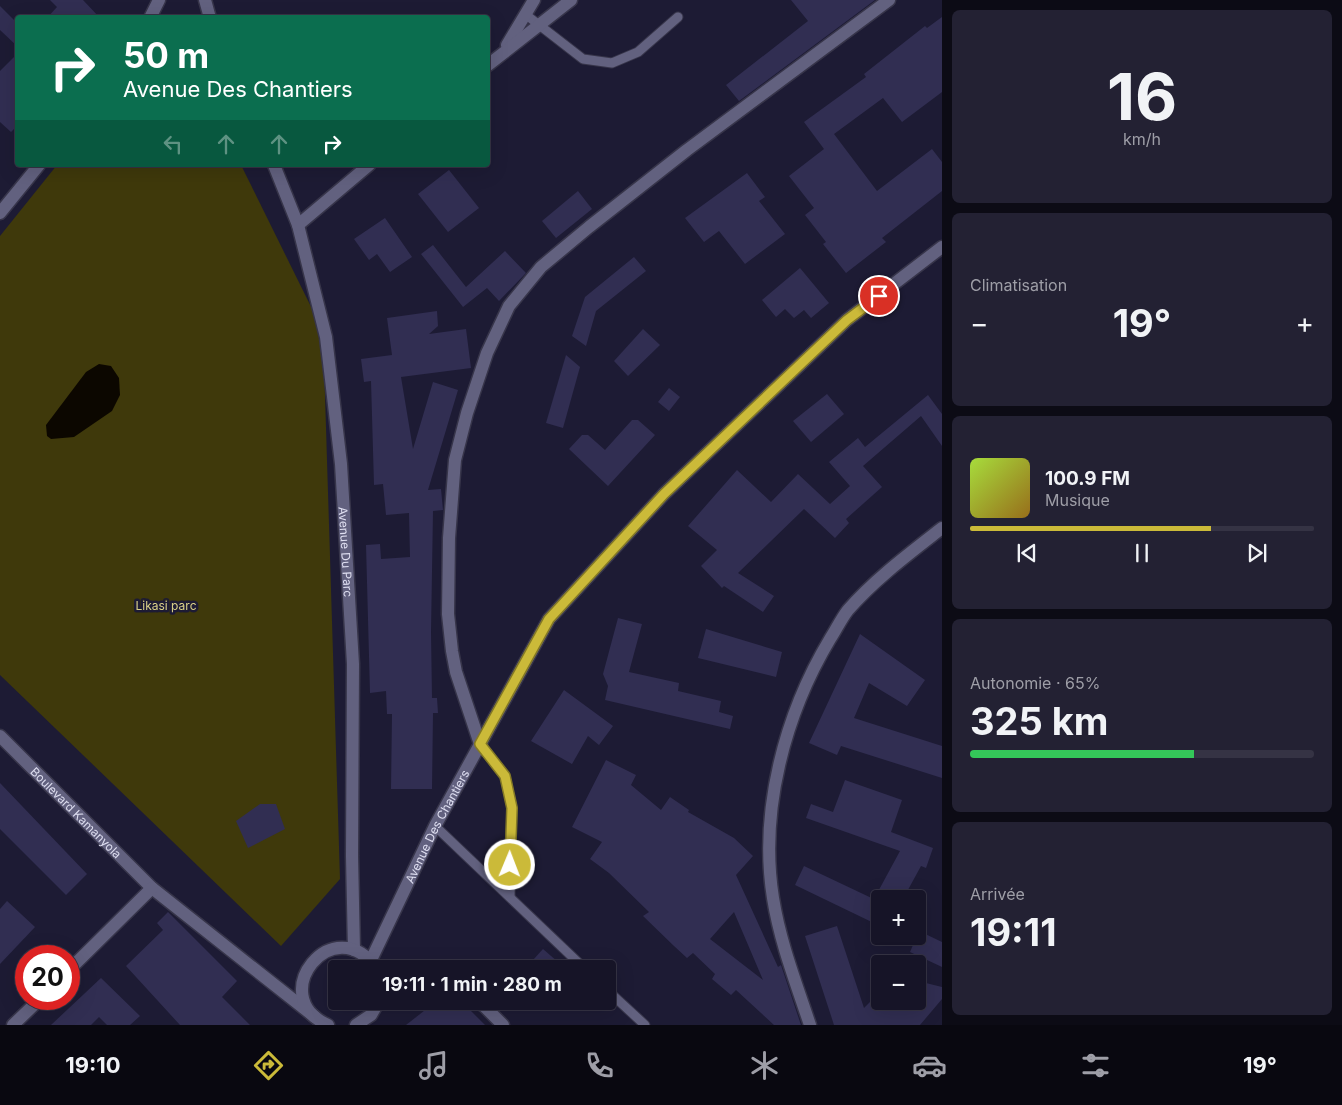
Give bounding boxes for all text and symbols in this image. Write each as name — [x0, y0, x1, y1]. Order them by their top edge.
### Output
text: 50 m — [123, 34, 209, 76]
icon: right — [40, 35, 105, 100]
text: 16 — [1107, 57, 1177, 136]
text: Avenue Des Chantiers — [123, 76, 353, 102]
text: km/h — [1123, 129, 1161, 149]
icon: left — [159, 130, 187, 158]
icon: ahead — [212, 130, 240, 158]
icon: ahead — [265, 130, 293, 158]
icon: right — [318, 130, 346, 158]
pin — [858, 275, 900, 317]
text: Climatisation — [970, 275, 1067, 295]
icon: arrive — [865, 282, 893, 310]
text: 19° — [1113, 300, 1171, 346]
text: − — [970, 306, 989, 340]
text: + — [1295, 306, 1314, 340]
text: 100.9 FM — [1045, 467, 1130, 490]
text: Musique — [1045, 490, 1110, 510]
street label: Avenue Du Parc — [336, 506, 356, 598]
icon: previous — [1013, 539, 1041, 567]
icon: pause — [1128, 539, 1156, 567]
icon: next — [1243, 539, 1271, 567]
park label: Likasi parc — [135, 598, 197, 613]
text: Autonomie · 65% — [970, 673, 1100, 693]
text: 325 km — [970, 698, 1108, 744]
street label: Boulevard Kamanyola — [28, 764, 125, 861]
street label: Avenue Des Chantiers — [401, 767, 472, 885]
position arrow — [483, 838, 535, 890]
text: Arrivée — [970, 884, 1025, 904]
map controls — [871, 890, 926, 1010]
button: + — [871, 890, 926, 945]
text: 19:11 — [970, 909, 1057, 955]
speed limit sign: 20 — [15, 945, 80, 1010]
button: − — [871, 955, 926, 1010]
text: 19:11 · 1 min · 280 m — [382, 973, 562, 996]
icon: directions — [251, 1048, 286, 1083]
icon: music — [416, 1048, 451, 1083]
icon: phone — [582, 1048, 617, 1083]
icon: climate — [747, 1048, 782, 1083]
icon: car — [912, 1048, 947, 1083]
icon: filters — [1078, 1048, 1113, 1083]
text: 19:10 — [65, 1052, 121, 1078]
text: 19° — [1243, 1052, 1277, 1078]

